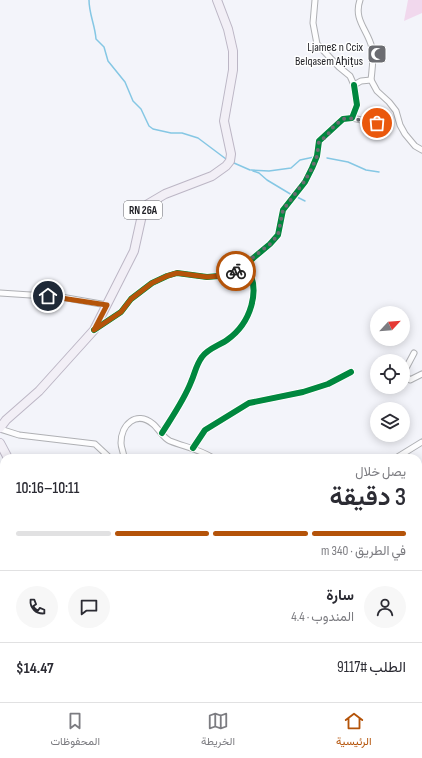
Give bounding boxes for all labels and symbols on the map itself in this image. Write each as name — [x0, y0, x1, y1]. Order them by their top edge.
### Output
place label: Ljameɛ n Ccix Belqasem Aḥiṭus — [295, 40, 363, 69]
mosque icon: Ljameɛ n Ccix Belqasem Aḥiṭus — [366, 43, 388, 65]
pin — [360, 106, 394, 140]
road number: RN 26A — [124, 201, 162, 219]
courier — [216, 251, 256, 291]
pin — [31, 279, 65, 313]
north arrow — [370, 306, 410, 346]

